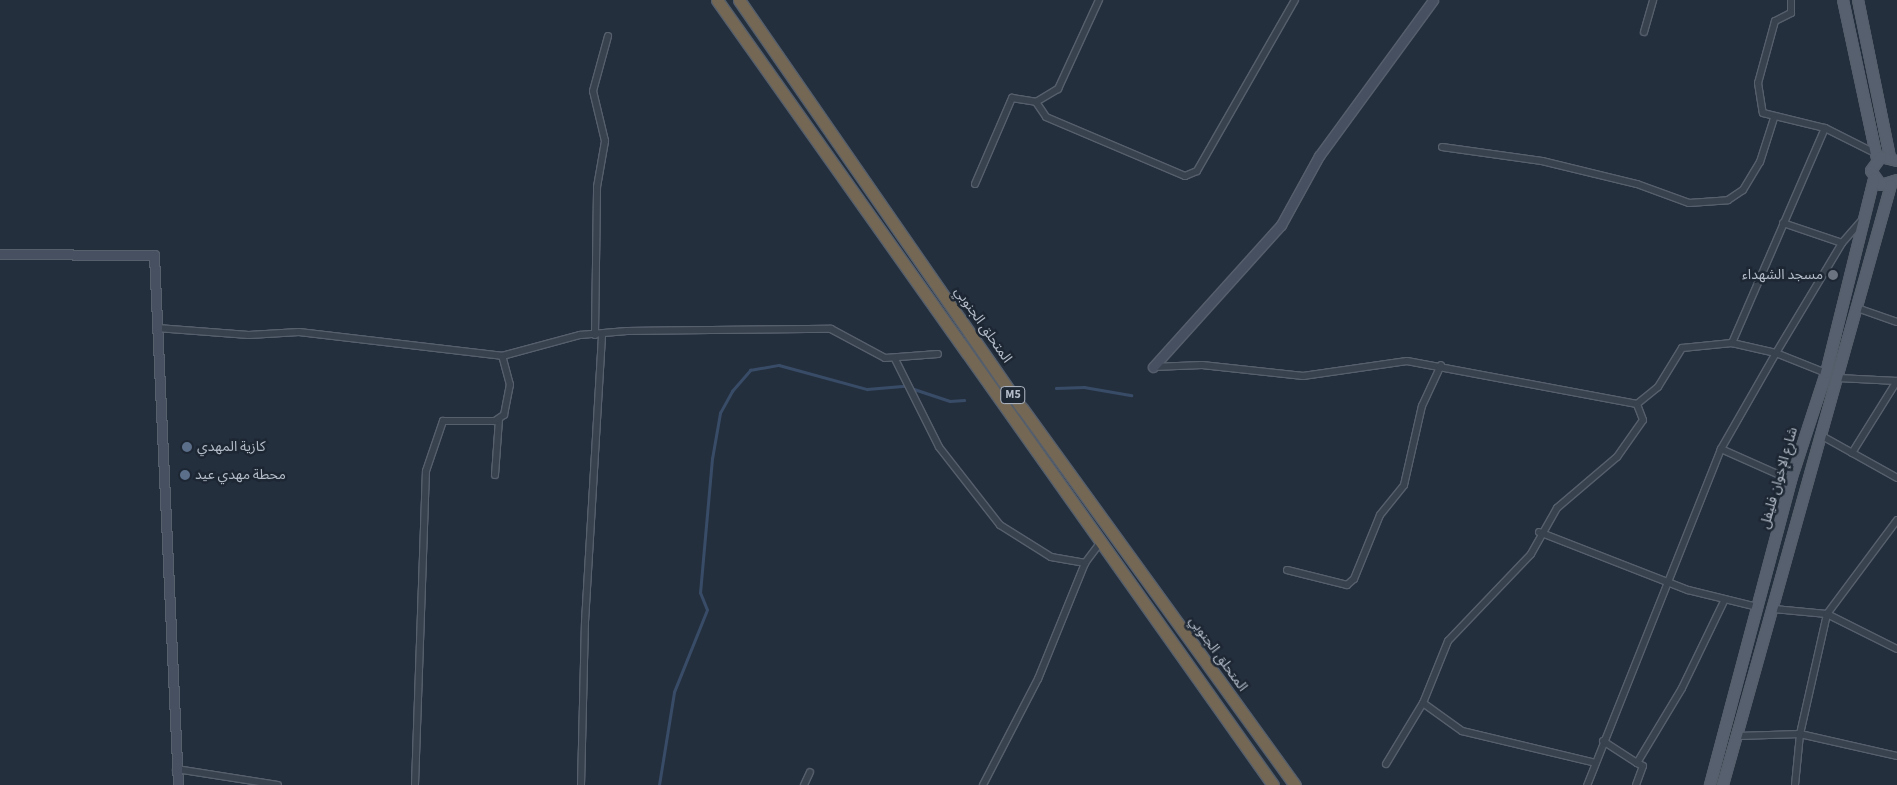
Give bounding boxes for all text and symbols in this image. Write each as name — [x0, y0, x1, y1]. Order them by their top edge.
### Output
place label: مسجد الشهداء — [1742, 267, 1823, 283]
marker: مسجد الشهداء — [1827, 269, 1839, 281]
street label: المتحلق الجنوبي — [951, 284, 1015, 366]
road number: M5 — [999, 386, 1027, 404]
street label: شارع الإخوان فليفل — [1756, 425, 1802, 531]
place label: كازية المهدي — [197, 439, 266, 455]
marker: كازية المهدي — [181, 441, 193, 453]
place label: محطة مهدي عيد — [195, 467, 286, 483]
marker: محطة مهدي عيد — [179, 469, 191, 481]
street label: المتحلق الجنوبي — [1185, 613, 1251, 695]

